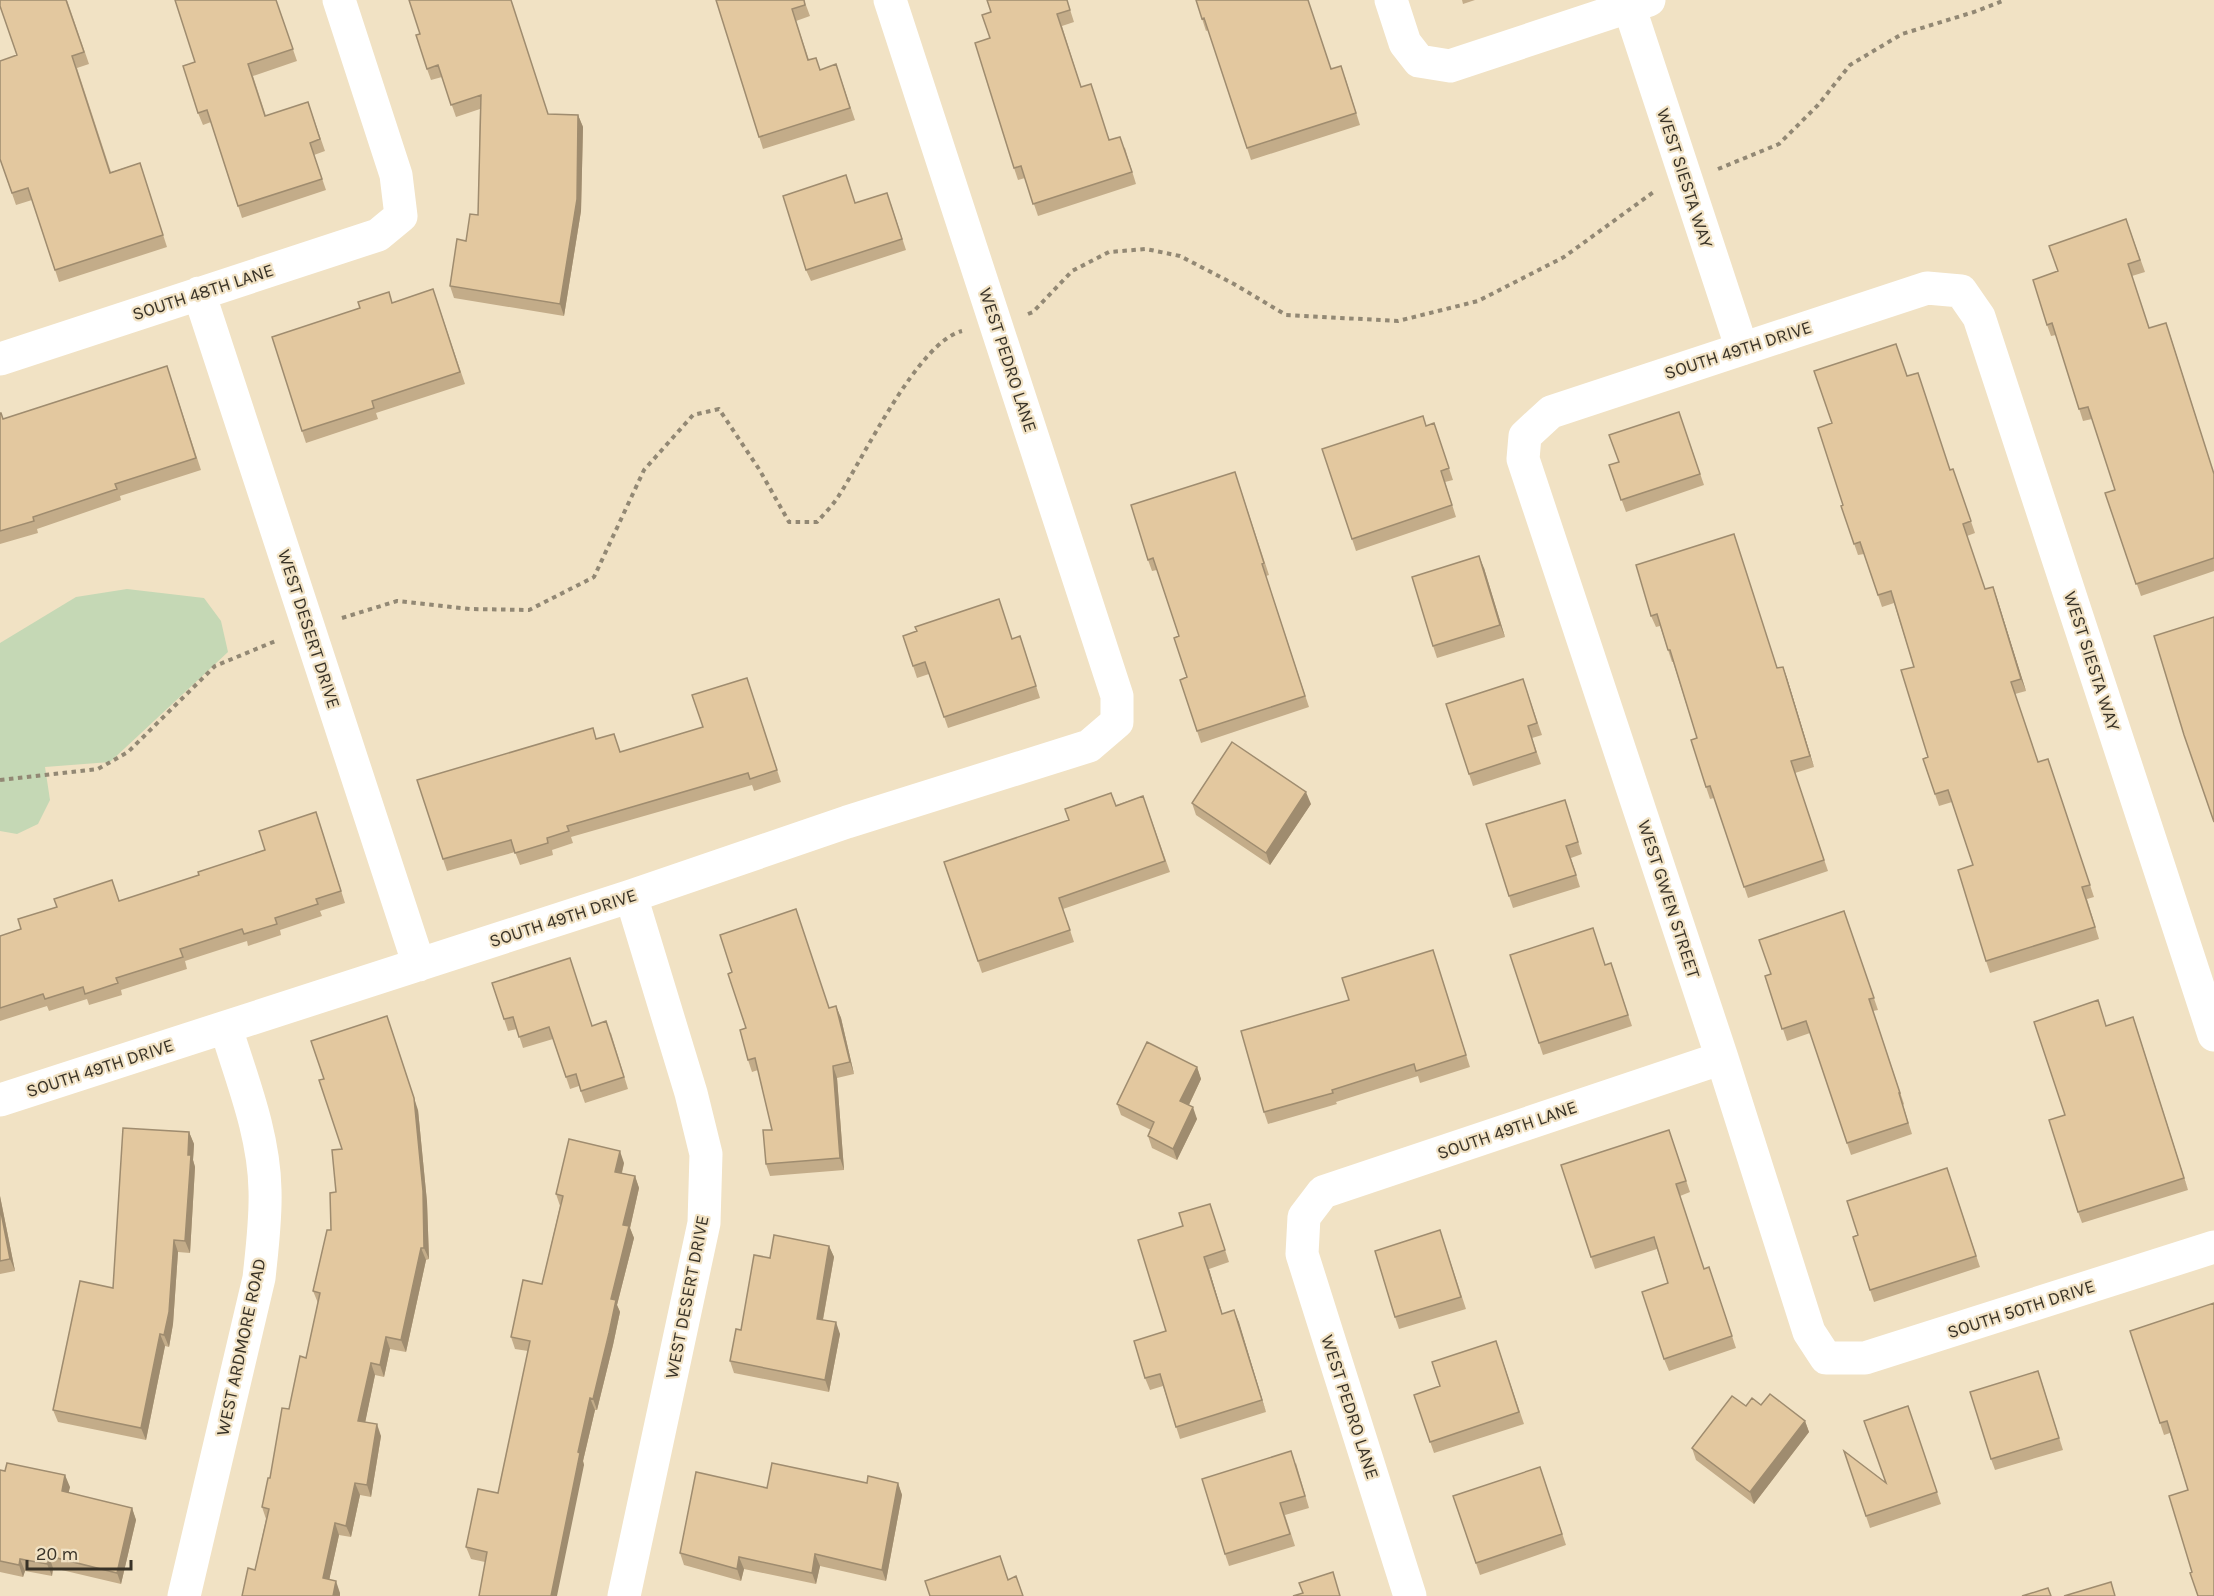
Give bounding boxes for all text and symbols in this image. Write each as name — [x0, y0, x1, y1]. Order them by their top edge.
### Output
street label: WEST SIESTA WAY — [1652, 105, 1718, 251]
street label: SOUTH 48TH LANE — [130, 259, 276, 325]
street label: WEST PEDRO LANE — [974, 285, 1042, 435]
street label: SOUTH 49TH DRIVE — [1662, 316, 1814, 384]
street label: WEST DESERT DRIVE — [273, 547, 345, 711]
street label: WEST SIESTA WAY — [2059, 588, 2125, 734]
street label: WEST GWEN STREET — [1633, 817, 1705, 981]
street label: SOUTH 49TH DRIVE — [487, 884, 639, 952]
street label: SOUTH 49TH DRIVE — [24, 1034, 176, 1102]
street label: SOUTH 49TH LANE — [1434, 1096, 1580, 1164]
street label: WEST DESERT DRIVE — [660, 1213, 714, 1381]
street label: WEST ARDMORE ROAD — [211, 1256, 271, 1438]
street label: SOUTH 50TH DRIVE — [1944, 1275, 2098, 1343]
street label: WEST PEDRO LANE — [1316, 1332, 1384, 1482]
scale bar — [27, 1533, 130, 1571]
text: 20 m — [36, 1543, 78, 1565]

